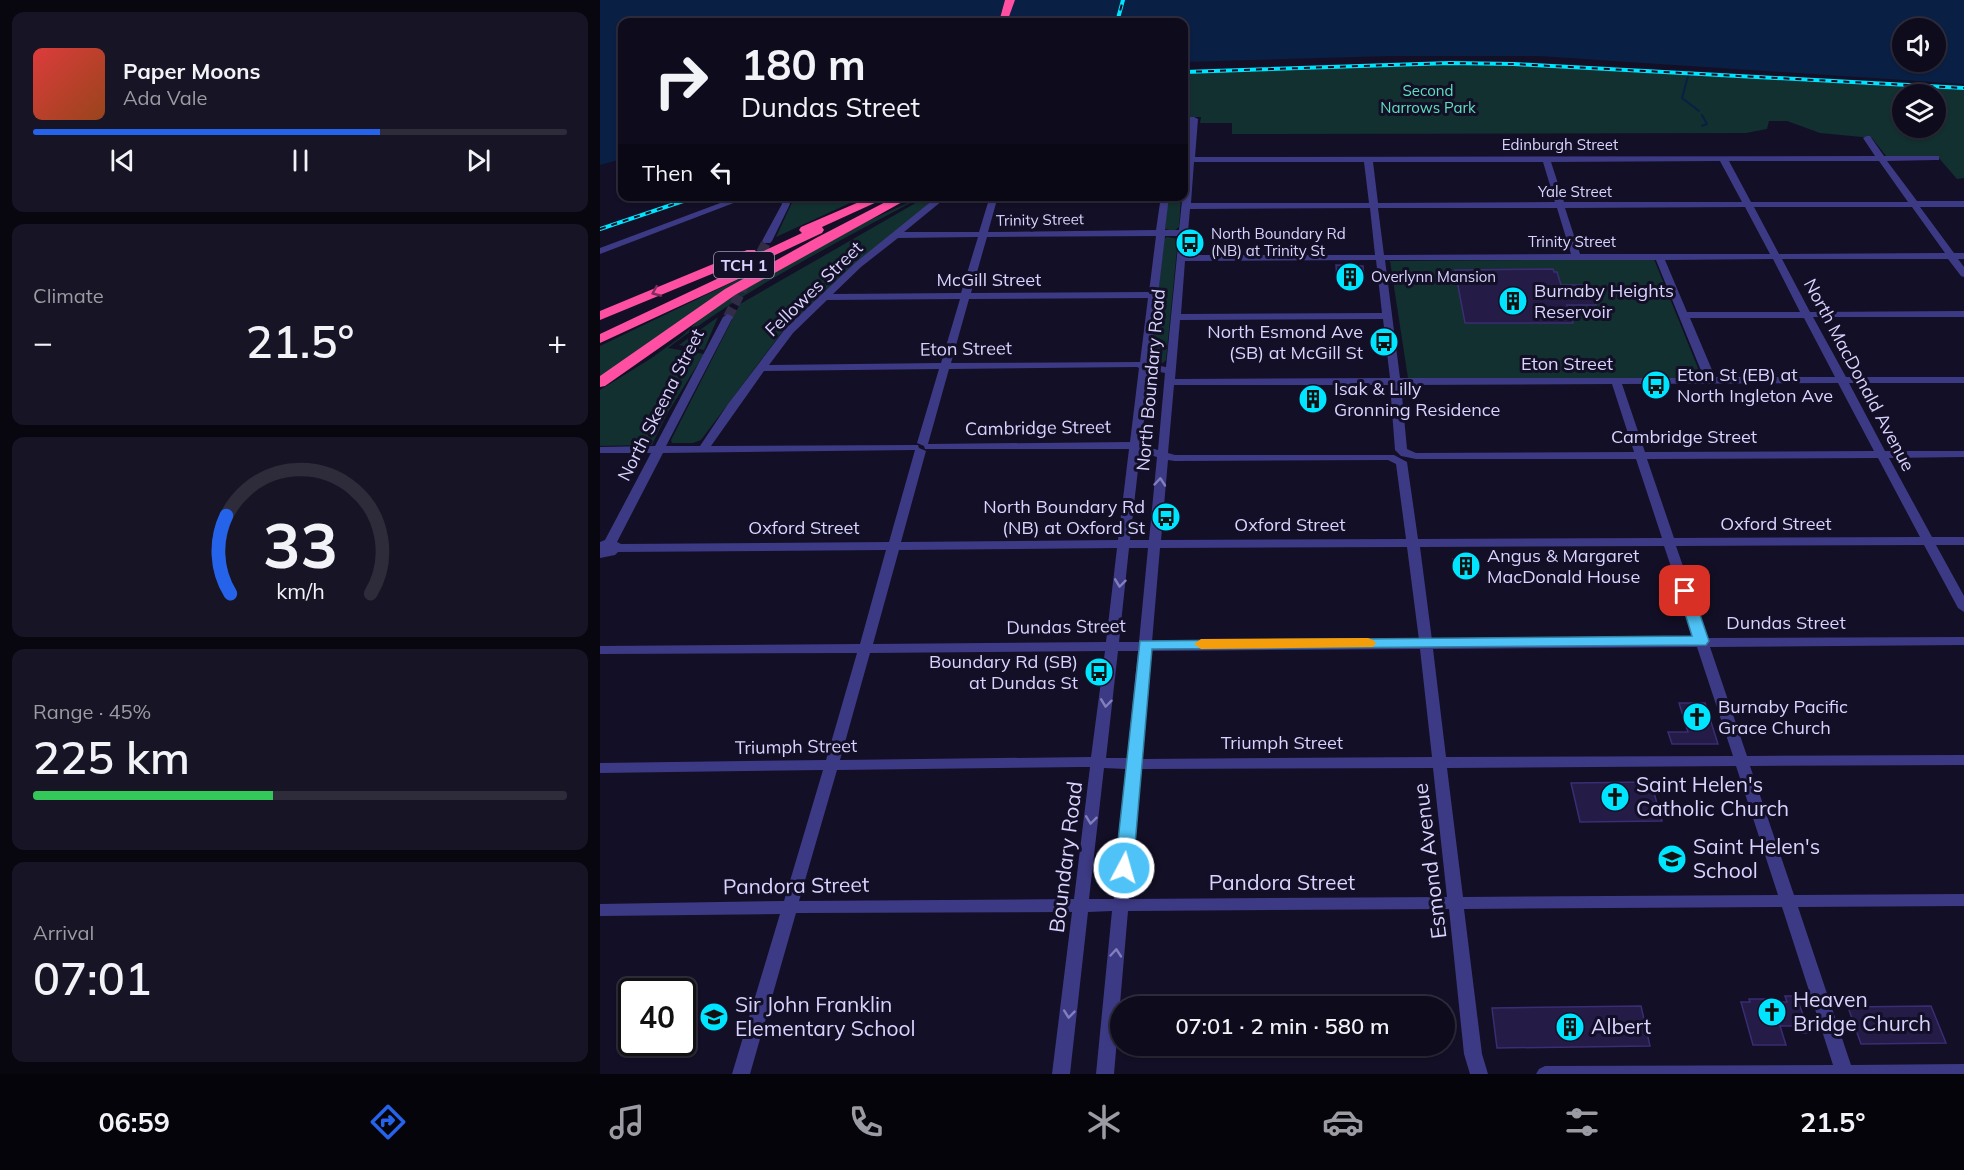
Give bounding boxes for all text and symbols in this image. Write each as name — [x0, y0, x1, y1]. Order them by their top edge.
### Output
map controls — [1892, 18, 1946, 138]
button: sound — [1892, 18, 1946, 72]
text: 180 m — [741, 38, 866, 91]
icon: right — [642, 42, 720, 120]
text: Paper Moons — [123, 57, 261, 85]
park label: Second Narrows Park — [1380, 81, 1476, 117]
button: layers — [1892, 84, 1946, 138]
text: Ada Vale — [123, 85, 207, 110]
text: Dundas Street — [741, 90, 920, 124]
street label: Edinburgh Street — [1502, 135, 1618, 154]
icon: previous — [106, 144, 139, 177]
icon: pause — [284, 144, 317, 177]
icon: next — [462, 144, 495, 177]
icon: left — [705, 156, 738, 189]
text: Then — [642, 159, 693, 187]
street label: Yale Street — [1537, 182, 1612, 201]
street label: Trinity Street — [996, 209, 1084, 230]
place label: North Boundary Rd (NB) at Trinity St — [1211, 224, 1346, 260]
bus stop icon: North Boundary Rd (NB) at Trinity St — [1174, 227, 1206, 259]
street label: Trinity Street — [1528, 232, 1616, 251]
street label: Fellowes Street — [760, 236, 867, 341]
road number: TCH 1 — [714, 252, 774, 278]
building icon: Overlynn Mansion — [1334, 261, 1366, 293]
place label: Overlynn Mansion — [1371, 267, 1496, 286]
street label: McGill Street — [937, 268, 1041, 291]
street label: North MacDonald Avenue — [1799, 274, 1920, 475]
place label: Burnaby Heights Reservoir — [1534, 279, 1674, 323]
text: Climate — [33, 283, 104, 308]
one-way arrow — [651, 285, 662, 297]
building icon: Burnaby Heights Reservoir — [1497, 285, 1529, 317]
street label: North Boundary Road — [1131, 288, 1170, 472]
text: 21.5° — [246, 313, 354, 369]
place label: North Esmond Ave (SB) at McGill St — [1207, 320, 1363, 364]
text: − — [33, 321, 53, 362]
text: + — [547, 321, 567, 362]
street label: North Skeena Street — [612, 325, 709, 485]
bus stop icon: North Esmond Ave (SB) at McGill St — [1368, 326, 1400, 358]
street label: Eton Street — [920, 336, 1012, 361]
street label: Eton Street — [1521, 352, 1613, 375]
place label: Eton St (EB) at North Ingleton Ave — [1677, 363, 1833, 407]
bus stop icon: Eton St (EB) at North Ingleton Ave — [1640, 369, 1672, 401]
place label: Isak & Lilly Gronning Residence — [1334, 377, 1500, 421]
building icon: Isak & Lilly Gronning Residence — [1297, 383, 1329, 415]
street label: Cambridge Street — [965, 415, 1111, 440]
street label: Cambridge Street — [1611, 425, 1757, 448]
one-way arrow — [1153, 477, 1166, 486]
place label: North Boundary Rd (NB) at Oxford St — [983, 495, 1145, 539]
bus stop icon: North Boundary Rd (NB) at Oxford St — [1150, 501, 1182, 533]
text: 33 — [263, 505, 337, 584]
street label: Oxford Street — [1720, 512, 1832, 535]
street label: Oxford Street — [1234, 513, 1346, 536]
street label: Oxford Street — [748, 516, 860, 539]
place label: Angus & Margaret MacDonald House — [1487, 544, 1640, 588]
building icon: Angus & Margaret MacDonald House — [1450, 550, 1482, 582]
pin — [1659, 565, 1710, 616]
icon: arrive — [1668, 574, 1701, 607]
text: km/h — [276, 577, 324, 604]
one-way arrow — [1114, 579, 1127, 588]
street label: Dundas Street — [1726, 611, 1846, 634]
street label: Dundas Street — [1006, 614, 1126, 639]
place label: Boundary Rd (SB) at Dundas St — [929, 650, 1078, 694]
bus stop icon: Boundary Rd (SB) at Dundas St — [1083, 656, 1115, 688]
place label: Burnaby Pacific Grace Church — [1718, 695, 1848, 739]
one-way arrow — [1100, 698, 1113, 707]
text: Range · 45% — [33, 699, 151, 724]
church icon: Burnaby Pacific Grace Church — [1681, 701, 1713, 733]
text: 225 km — [33, 729, 190, 785]
street label: Triumph Street — [1221, 731, 1343, 754]
street label: Triumph Street — [735, 734, 857, 759]
place label: Saint Helen's Catholic Church — [1636, 771, 1789, 821]
street label: Boundary Road — [1043, 780, 1087, 934]
church icon: Saint Helen's Catholic Church — [1599, 781, 1631, 813]
street label: Esmond Avenue — [1407, 782, 1451, 940]
one-way arrow — [1086, 815, 1098, 824]
place label: Saint Helen's School — [1693, 833, 1820, 883]
position arrow — [1092, 836, 1156, 900]
school or university icon: Saint Helen's School — [1656, 843, 1688, 875]
street label: Pandora Street — [1209, 869, 1355, 895]
street label: Pandora Street — [723, 871, 869, 899]
text: Arrival — [33, 920, 94, 945]
one-way arrow — [1109, 948, 1122, 958]
text: 07:01 — [33, 950, 152, 1006]
speed limit sign: 40 — [618, 978, 696, 1056]
place label: Heaven Bridge Church — [1793, 986, 1931, 1036]
place label: Sir John Franklin Elementary School — [735, 991, 916, 1041]
church icon: Heaven Bridge Church — [1756, 996, 1788, 1028]
school or university icon: Sir John Franklin Elementary School — [698, 1001, 730, 1033]
one-way arrow — [1063, 1009, 1075, 1018]
building icon: Albert — [1554, 1011, 1586, 1043]
text: 07:01 · 2 min · 580 m — [1175, 1012, 1390, 1040]
place label: Albert — [1591, 1013, 1651, 1039]
icon: directions — [367, 1101, 409, 1143]
icon: music — [606, 1101, 648, 1143]
icon: phone — [845, 1101, 887, 1143]
icon: climate — [1083, 1101, 1125, 1143]
icon: car — [1322, 1101, 1364, 1143]
icon: filters — [1561, 1101, 1603, 1143]
text: 06:59 — [98, 1105, 170, 1139]
text: 21.5° — [1800, 1105, 1865, 1139]

